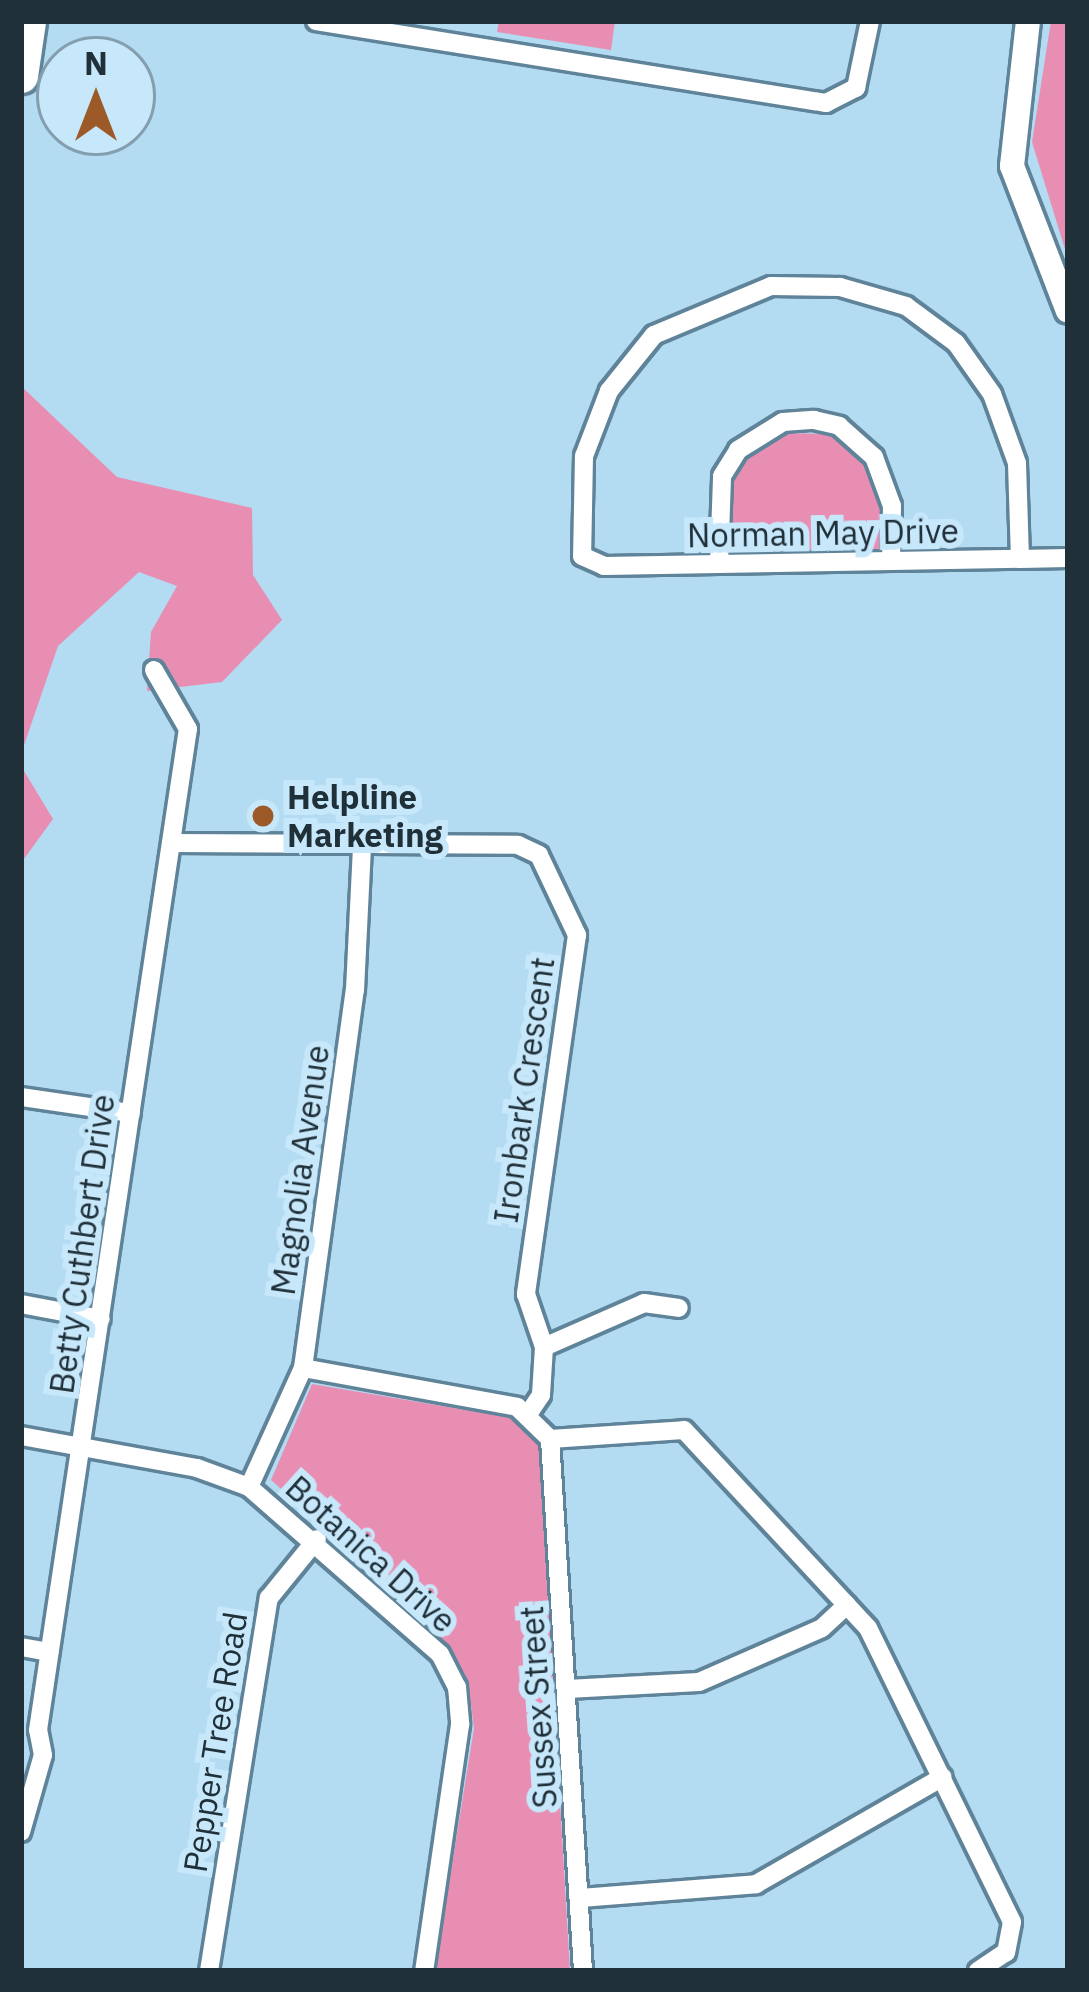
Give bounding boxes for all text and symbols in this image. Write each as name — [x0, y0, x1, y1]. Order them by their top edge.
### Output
north arrow — [36, 36, 156, 156]
text: N — [84, 41, 108, 84]
street label: Norman May Drive — [687, 511, 959, 555]
place label: Helpline Marketing — [287, 777, 443, 855]
marker: Helpline Marketing — [250, 803, 276, 829]
street label: Ironbark Crescent — [486, 955, 562, 1225]
street label: Magnolia Avenue — [263, 1043, 337, 1297]
street label: Betty Cuthbert Drive — [41, 1092, 123, 1396]
street label: Botanica Drive — [278, 1467, 464, 1641]
street label: Sussex Street — [511, 1605, 565, 1809]
street label: Pepper Tree Road — [175, 1609, 255, 1875]

